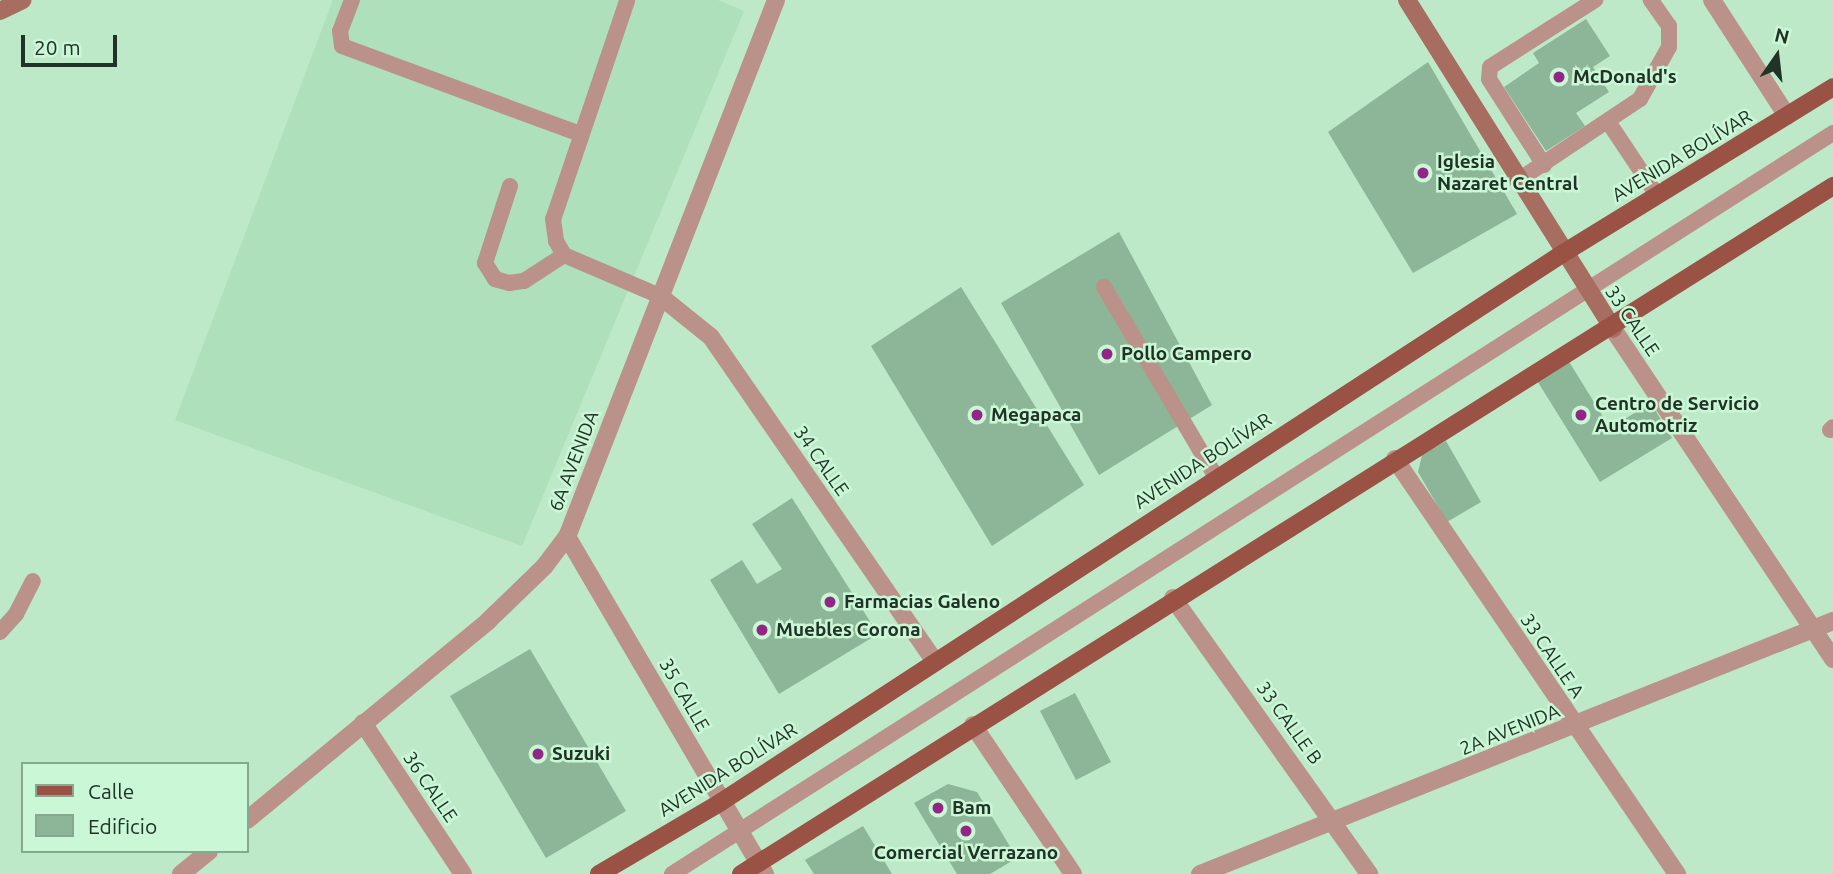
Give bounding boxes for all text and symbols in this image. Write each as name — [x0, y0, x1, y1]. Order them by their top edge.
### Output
scale bar — [24, 21, 121, 65]
north arrow — [1742, 21, 1812, 91]
text: N — [1773, 23, 1792, 48]
text: 20 m — [34, 35, 81, 59]
place label: McDonald's — [1573, 66, 1677, 88]
marker: McDonald's — [1551, 69, 1567, 85]
street label: AVENIDA BOLÍVAR — [1608, 105, 1756, 207]
place label: Iglesia Nazaret Central — [1437, 151, 1578, 195]
marker: Iglesia Nazaret Central — [1415, 165, 1431, 181]
street label: 33 CALLE — [1600, 281, 1664, 361]
place label: Pollo Campero — [1121, 343, 1252, 365]
marker: Pollo Campero — [1099, 346, 1115, 362]
place label: Centro de Servicio Automotriz — [1595, 393, 1759, 437]
place label: Megapaca — [991, 404, 1081, 426]
marker: Megapaca — [969, 407, 985, 423]
marker: Centro de Servicio Automotriz — [1573, 407, 1589, 423]
street label: 6A AVENIDA — [544, 408, 604, 514]
street label: AVENIDA BOLÍVAR — [1130, 408, 1276, 514]
street label: 34 CALLE — [789, 422, 853, 500]
place label: Farmacias Galeno — [844, 591, 1000, 613]
marker: Farmacias Galeno — [822, 594, 838, 610]
street label: 33 CALLE A — [1515, 609, 1589, 703]
place label: Muebles Corona — [776, 619, 920, 641]
marker: Muebles Corona — [754, 622, 770, 638]
street label: 35 CALLE — [654, 655, 714, 735]
street label: 33 CALLE B — [1251, 677, 1327, 769]
street label: 2A AVENIDA — [1457, 700, 1563, 760]
street label: AVENIDA BOLÍVAR — [655, 718, 801, 822]
place label: Suzuki — [552, 743, 610, 765]
marker: Suzuki — [530, 746, 546, 762]
street label: 36 CALLE — [398, 747, 462, 827]
legend — [21, 762, 248, 853]
text: Calle — [88, 779, 134, 803]
place label: Bam — [952, 797, 991, 819]
marker: Bam — [930, 800, 946, 816]
text: Edificio — [88, 814, 157, 838]
marker: Comercial Verrazano — [958, 823, 974, 839]
place label: Comercial Verrazano — [874, 842, 1058, 864]

